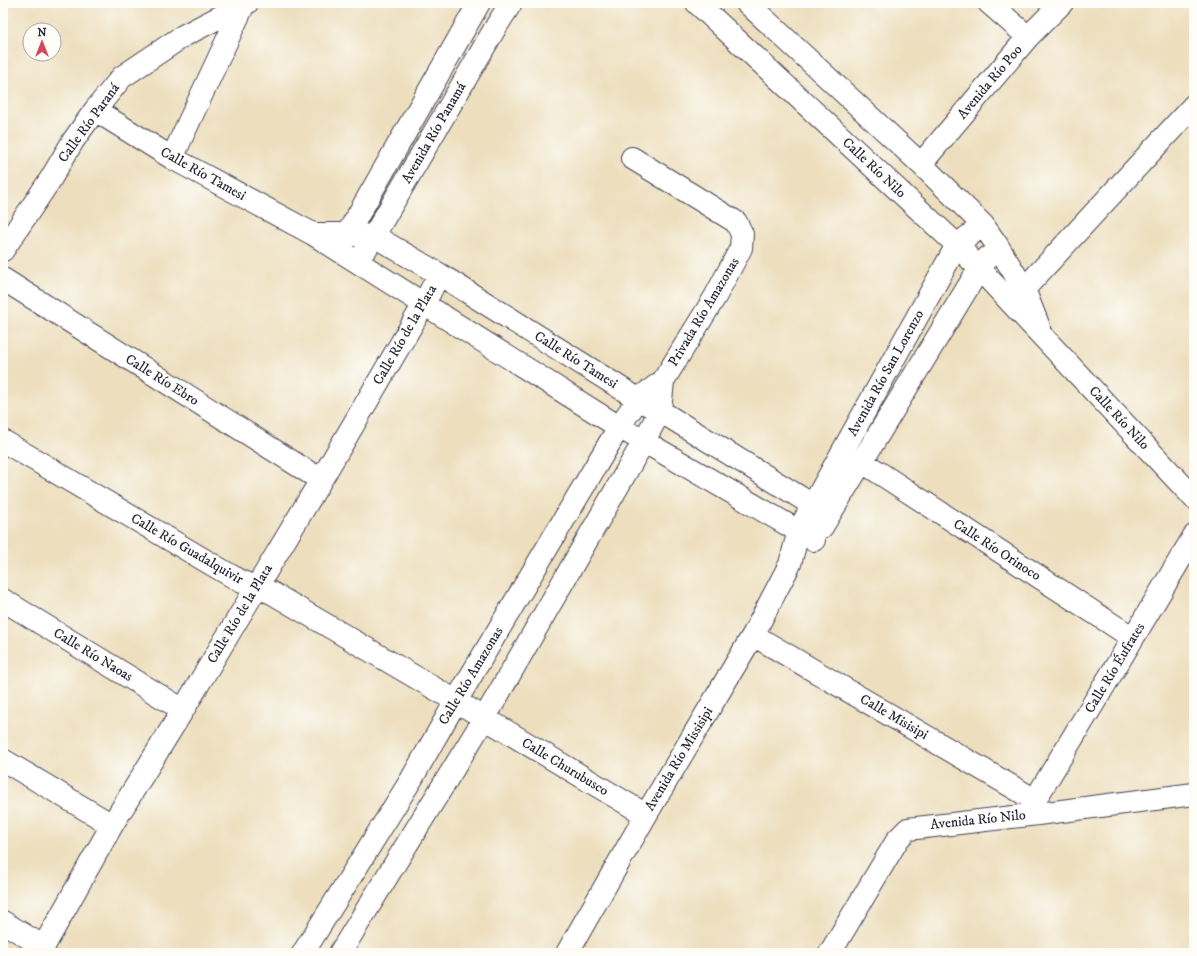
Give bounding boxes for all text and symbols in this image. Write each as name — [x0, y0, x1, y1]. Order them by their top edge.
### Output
north arrow — [22, 22, 62, 62]
text: N — [37, 26, 47, 40]
street label: Avenida Río Poo — [954, 41, 1026, 123]
street label: Avenida Río Panamá — [398, 79, 470, 187]
street label: Calle Río Paraná — [54, 80, 124, 166]
street label: Calle Río Nilo — [838, 134, 910, 202]
street label: Calle Río Tamesi — [157, 143, 249, 205]
street label: Privada Río Amazonas — [664, 254, 744, 370]
street label: Calle Río de la Plata — [369, 282, 441, 388]
street label: Avenida Río San Lorenzo — [844, 306, 928, 439]
street label: Calle Río Tamesi — [531, 327, 621, 393]
street label: Calle Río Ebro — [122, 350, 202, 410]
street label: Calle Río Nilo — [1085, 382, 1153, 454]
street label: Calle Río Guadalquivir — [127, 509, 247, 589]
street label: Calle Río Orinoco — [950, 515, 1044, 585]
street label: Calle Río de la Plata — [203, 561, 277, 667]
street label: Calle Río Éufrates — [1081, 619, 1149, 717]
street label: Calle Río Amazonas — [435, 623, 508, 728]
street label: Calle Río Naoas — [50, 624, 136, 686]
street label: Calle Misisipi — [857, 690, 932, 744]
street label: Avenida Río Missisipi — [641, 703, 717, 814]
street label: Calle Churubusco — [518, 734, 612, 800]
street label: Avenida Río Nilo — [929, 806, 1027, 834]

